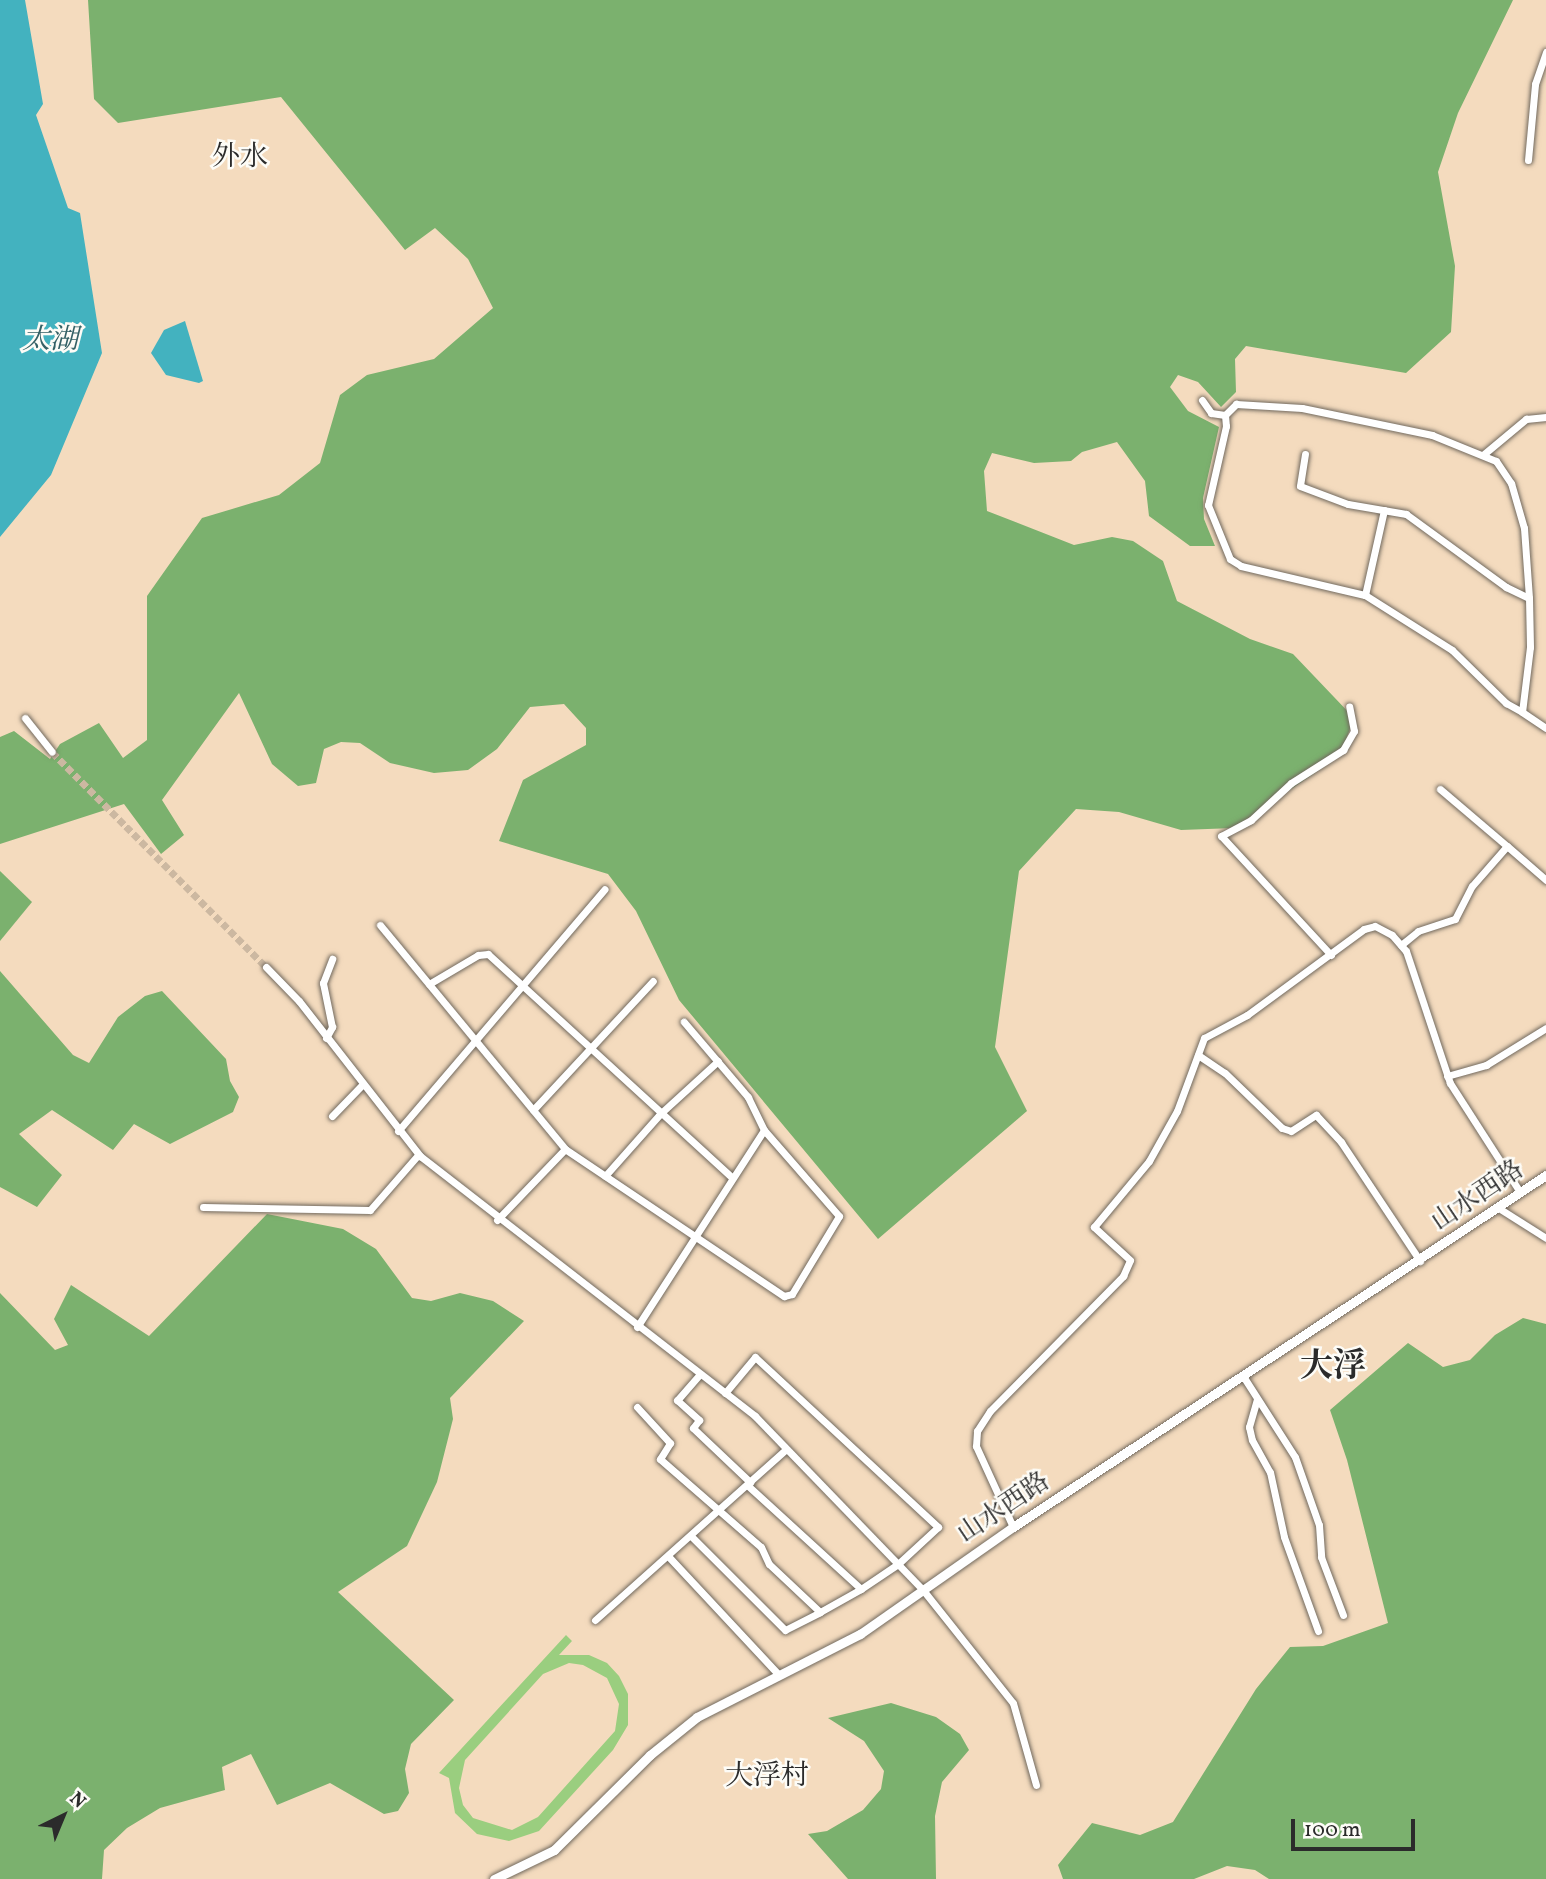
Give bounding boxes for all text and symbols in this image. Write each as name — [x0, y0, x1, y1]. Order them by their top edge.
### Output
district label: 外水 — [212, 141, 268, 175]
water label: 太湖 — [22, 324, 78, 358]
street label: 山水西路 — [1426, 1155, 1530, 1239]
district label: 大浮 — [1300, 1349, 1366, 1389]
street label: 山水西路 — [952, 1467, 1056, 1551]
district label: 大浮村 — [725, 1760, 809, 1794]
north arrow — [28, 1781, 98, 1851]
text: N — [63, 1786, 91, 1815]
scale bar — [1294, 1806, 1418, 1850]
text: 100 m — [1304, 1816, 1361, 1845]

